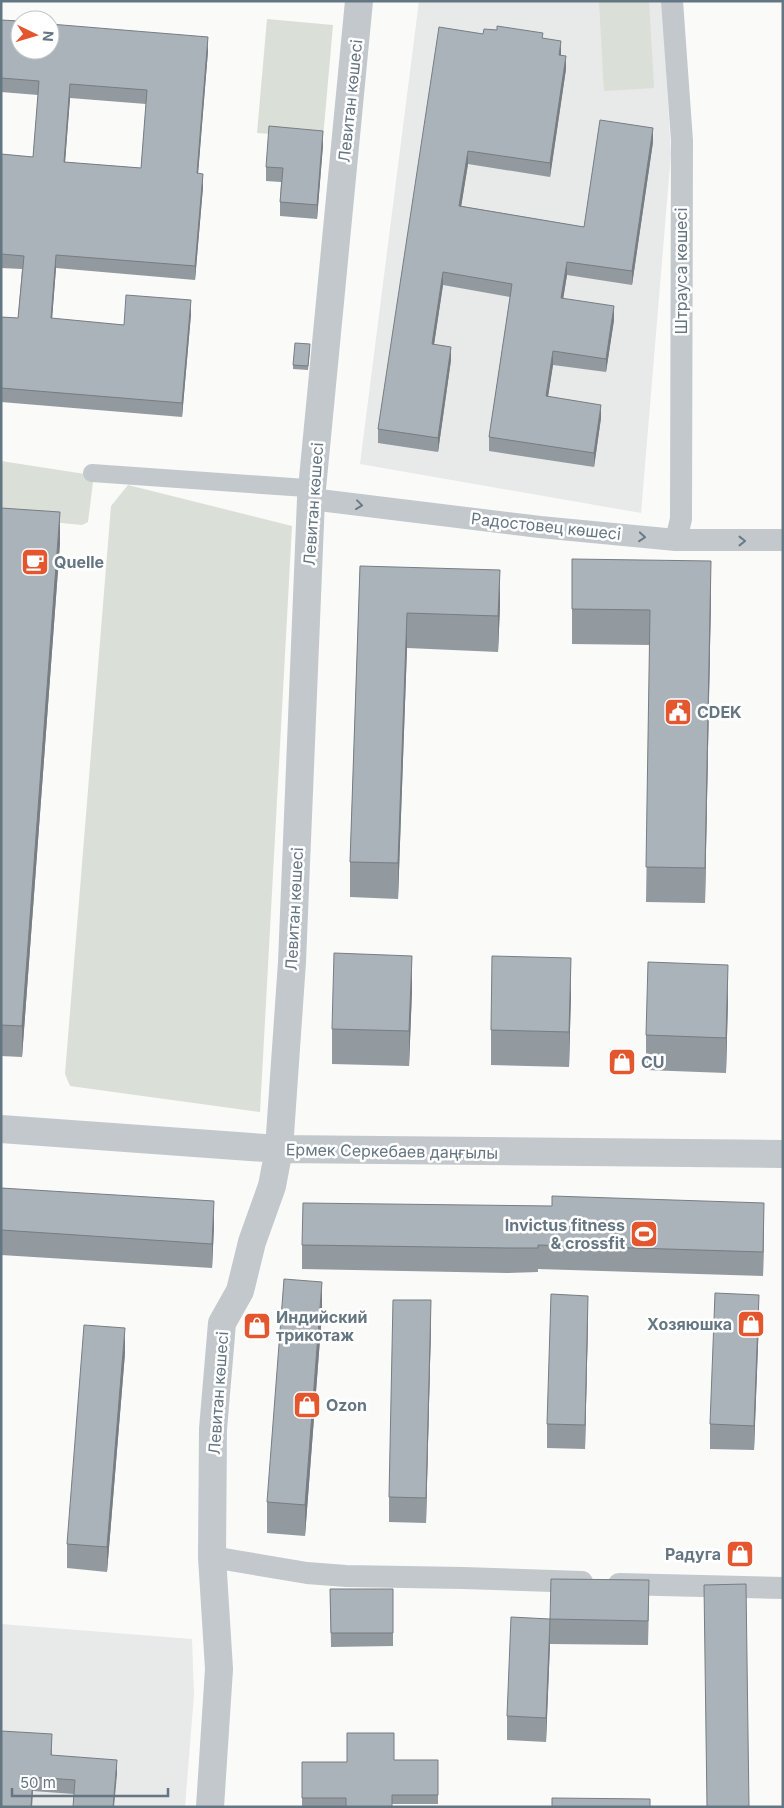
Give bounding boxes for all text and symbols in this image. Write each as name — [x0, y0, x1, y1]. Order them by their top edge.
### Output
north arrow — [10, 10, 60, 60]
text: N — [40, 30, 57, 42]
street label: Левитан көшесі — [334, 38, 366, 164]
street label: Штрауса көшесі — [671, 208, 691, 334]
street label: Левитан көшесі — [299, 442, 327, 566]
one-way arrow — [355, 499, 363, 510]
street label: Радостовец көшесі — [470, 508, 622, 544]
one-way arrow — [639, 531, 647, 542]
one-way arrow — [738, 536, 746, 546]
cafe icon: Quelle — [20, 547, 50, 577]
place label: Quelle — [54, 552, 104, 572]
public building icon: CDEK — [663, 697, 693, 727]
place label: CDEK — [697, 702, 742, 722]
street label: Левитан көшесі — [281, 847, 307, 971]
shop icon: CU — [607, 1047, 637, 1077]
place label: CU — [641, 1052, 665, 1072]
street label: Ермек Серкебаев даңғылы — [286, 1139, 498, 1163]
place label: Invictus fitness & crossfit — [505, 1215, 625, 1253]
sports icon: Invictus fitness & crossfit — [629, 1219, 659, 1249]
place label: Индийский трикотаж — [276, 1307, 367, 1345]
shop icon: Хозяюшка — [736, 1309, 766, 1339]
shop icon: Индийский трикотаж — [242, 1311, 272, 1341]
place label: Хозяюшка — [647, 1314, 732, 1334]
street label: Левитан көшесі — [204, 1331, 232, 1455]
shop icon: Ozon — [292, 1390, 322, 1420]
place label: Ozon — [326, 1395, 367, 1415]
shop icon: Радуга — [725, 1539, 755, 1569]
place label: Радуга — [665, 1544, 721, 1564]
scale bar — [12, 1766, 169, 1798]
text: 50 m — [20, 1773, 56, 1792]

